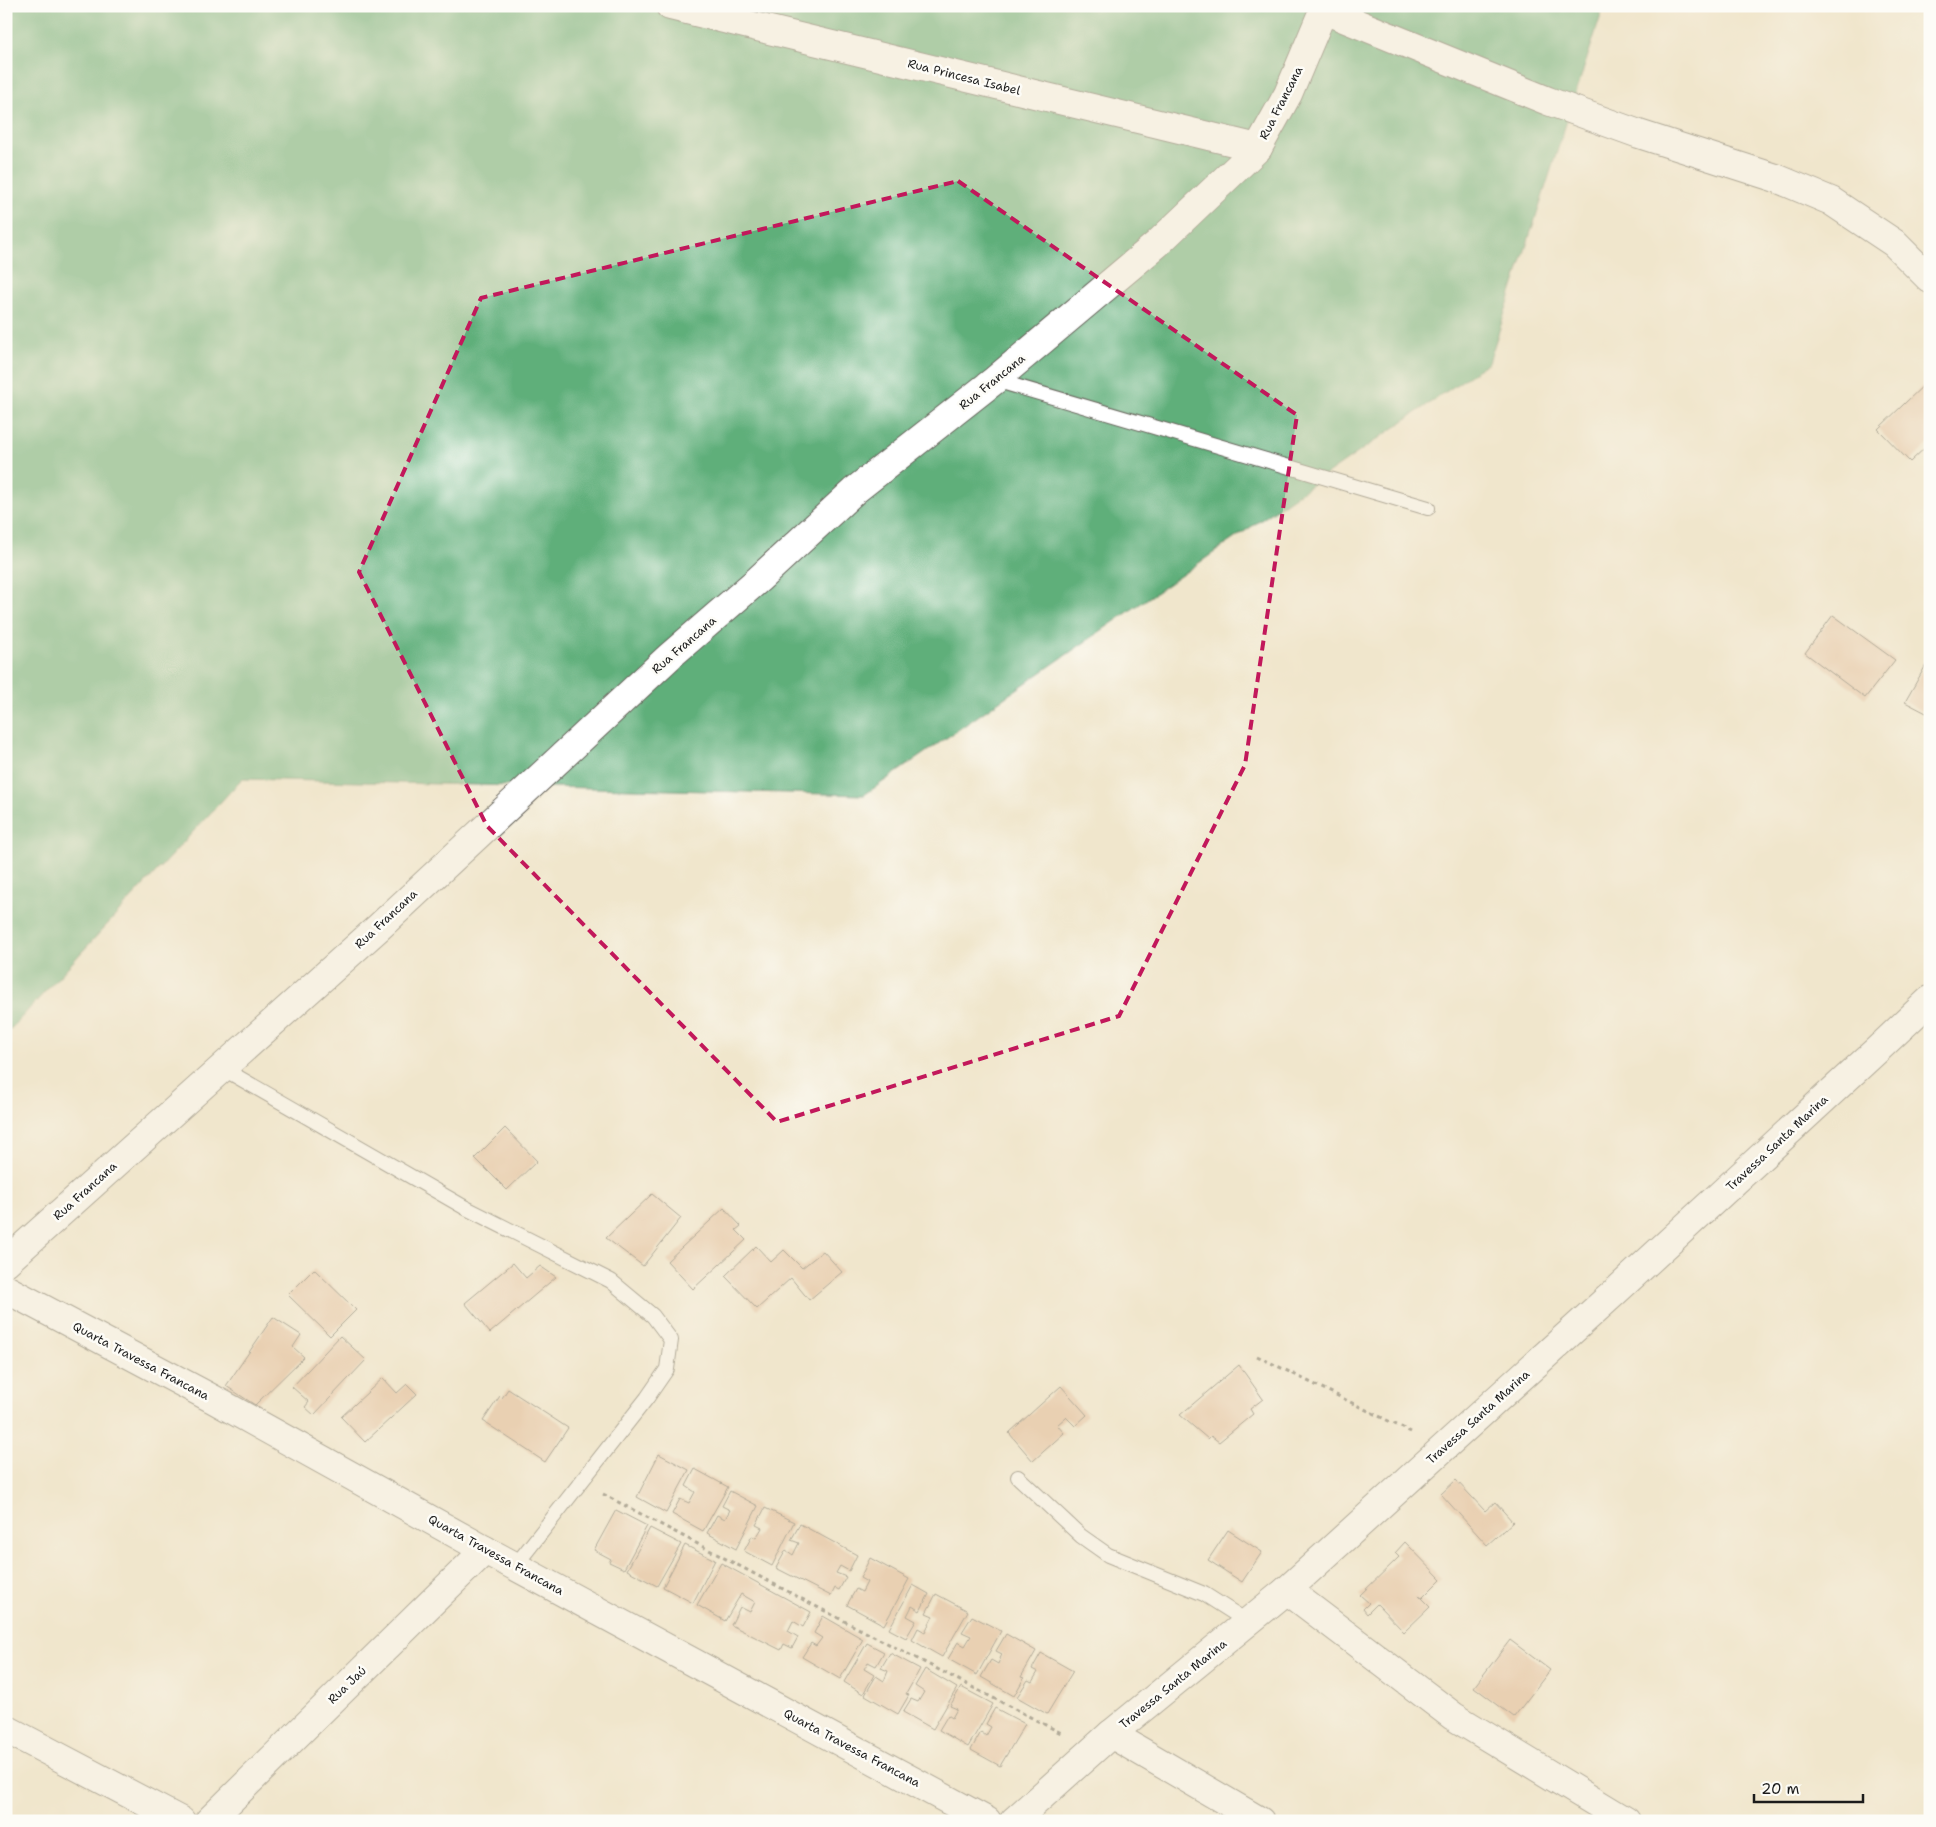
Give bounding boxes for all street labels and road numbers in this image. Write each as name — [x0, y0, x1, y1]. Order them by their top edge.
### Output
street label: Rua Princesa Isabel — [906, 55, 1022, 99]
street label: Rua Francana — [1256, 63, 1307, 142]
street label: Rua Francana — [956, 350, 1029, 413]
street label: Rua Francana — [648, 612, 720, 677]
street label: Rua Francana — [351, 885, 421, 952]
street label: Travessa Santa Marina — [1723, 1091, 1832, 1194]
street label: Rua Francana — [50, 1158, 121, 1224]
street label: Quarta Travessa Francana — [70, 1318, 213, 1404]
street label: Travessa Santa Marina — [1423, 1366, 1533, 1468]
street label: Quarta Travessa Francana — [425, 1511, 567, 1599]
street label: Travessa Santa Marina — [1116, 1635, 1230, 1732]
street label: Rua Jaú — [324, 1663, 370, 1707]
street label: Quarta Travessa Francana — [781, 1705, 924, 1791]

